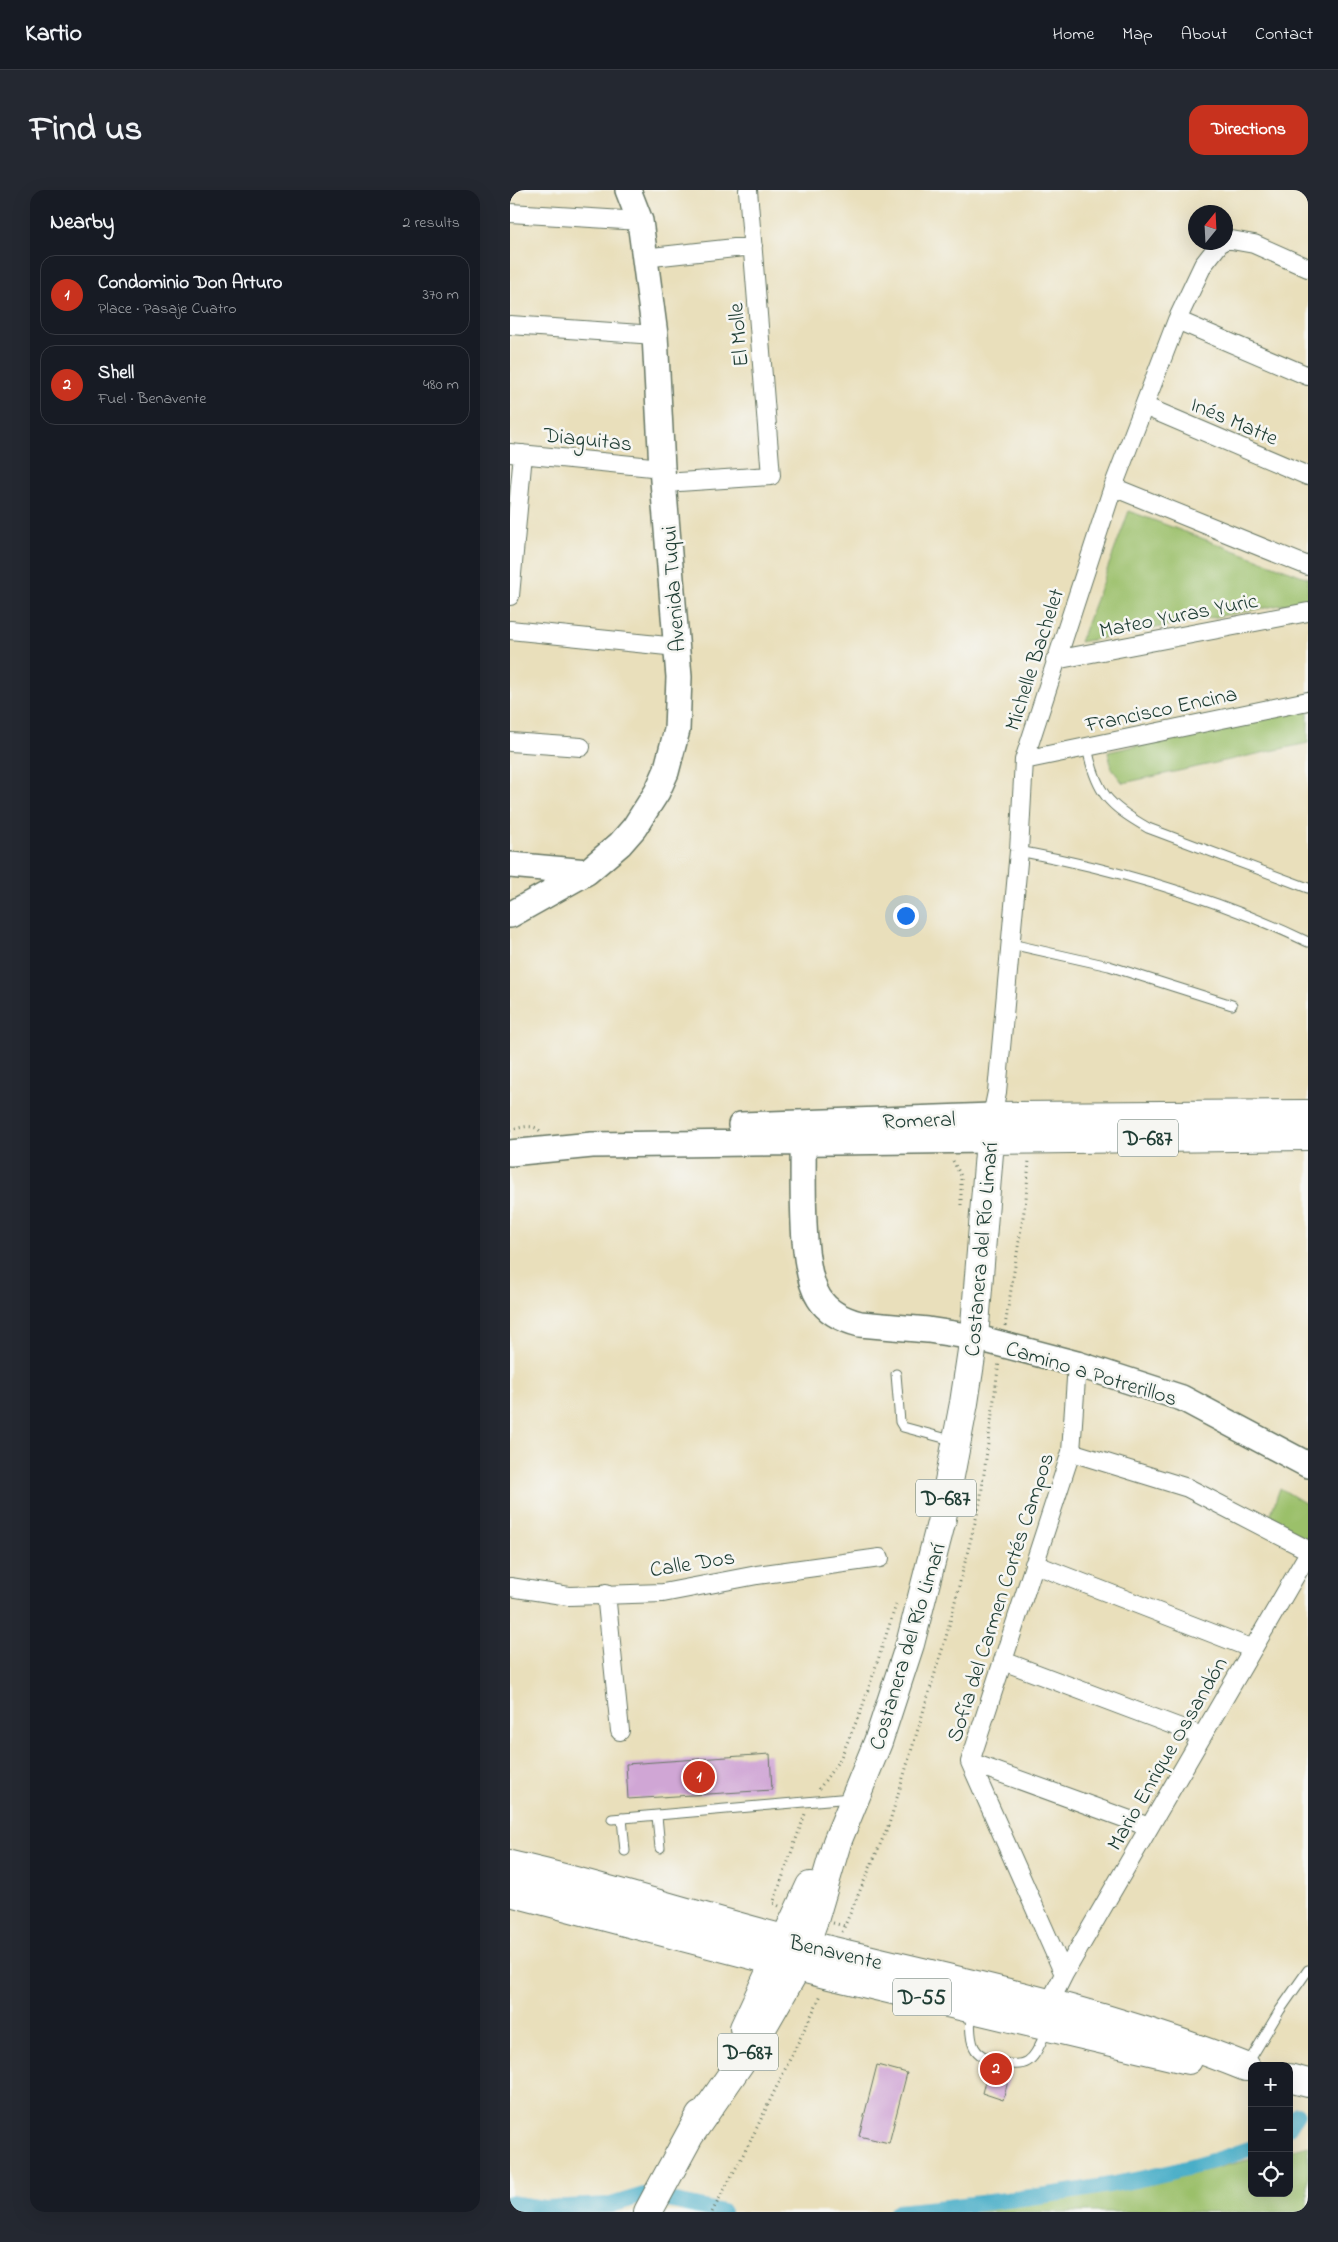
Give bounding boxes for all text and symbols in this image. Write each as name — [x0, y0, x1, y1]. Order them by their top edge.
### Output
text: Kartio — [25, 17, 82, 52]
text: Home — [1053, 22, 1094, 48]
text: Map — [1122, 22, 1153, 48]
text: About — [1181, 22, 1227, 48]
text: Contact — [1255, 22, 1313, 48]
text: Find us — [30, 105, 142, 156]
button: Directions — [1189, 105, 1308, 155]
north arrow — [1188, 205, 1233, 250]
text: Nearby — [50, 208, 114, 238]
text: 2 results — [402, 211, 460, 235]
text: Condominio Don Arturo — [98, 270, 282, 297]
text: 1 — [64, 283, 70, 307]
text: 370 m — [422, 283, 459, 307]
text: Place · Pasaje Cuatro — [98, 297, 237, 321]
street label: El Molle — [721, 301, 759, 368]
text: Shell — [98, 360, 134, 387]
text: 2 — [63, 373, 71, 397]
text: 480 m — [423, 373, 459, 397]
text: Fuel · Benavente — [98, 387, 206, 411]
street label: Inés Matte — [1185, 390, 1283, 456]
street label: Diaguitas — [541, 420, 634, 463]
street label: Avenida Tuqui — [655, 525, 695, 653]
street label: Michelle Bachelet — [998, 584, 1074, 735]
street label: Mateo Yuras Yuric — [1097, 586, 1261, 648]
street label: Francisco Encina — [1082, 679, 1240, 743]
your location — [893, 903, 919, 929]
street label: Romeral — [882, 1105, 956, 1139]
road number: D-687 — [1118, 1120, 1178, 1156]
street label: Costanera del Río Limarí — [958, 1141, 1008, 1358]
street label: Camino a Potrerillos — [1001, 1334, 1181, 1416]
street label: Sofía del Carmen Cortés Campos — [940, 1449, 1064, 1747]
road number: D-687 — [916, 1480, 976, 1516]
street label: Costanera del Río Limarí — [862, 1539, 956, 1754]
street label: Calle Dos — [648, 1542, 737, 1587]
street label: Mario Enrique Ossandón — [1100, 1652, 1237, 1857]
pin: 1 — [683, 1758, 715, 1796]
street label: Benavente — [785, 1927, 885, 1980]
road number: D-55 — [893, 1978, 951, 2015]
road number: D-687 — [718, 2034, 778, 2070]
pin: 2 — [980, 2050, 1012, 2088]
map controls — [1248, 2062, 1293, 2197]
button: + — [1248, 2062, 1293, 2107]
button: − — [1248, 2107, 1293, 2152]
button: locate — [1248, 2152, 1293, 2197]

